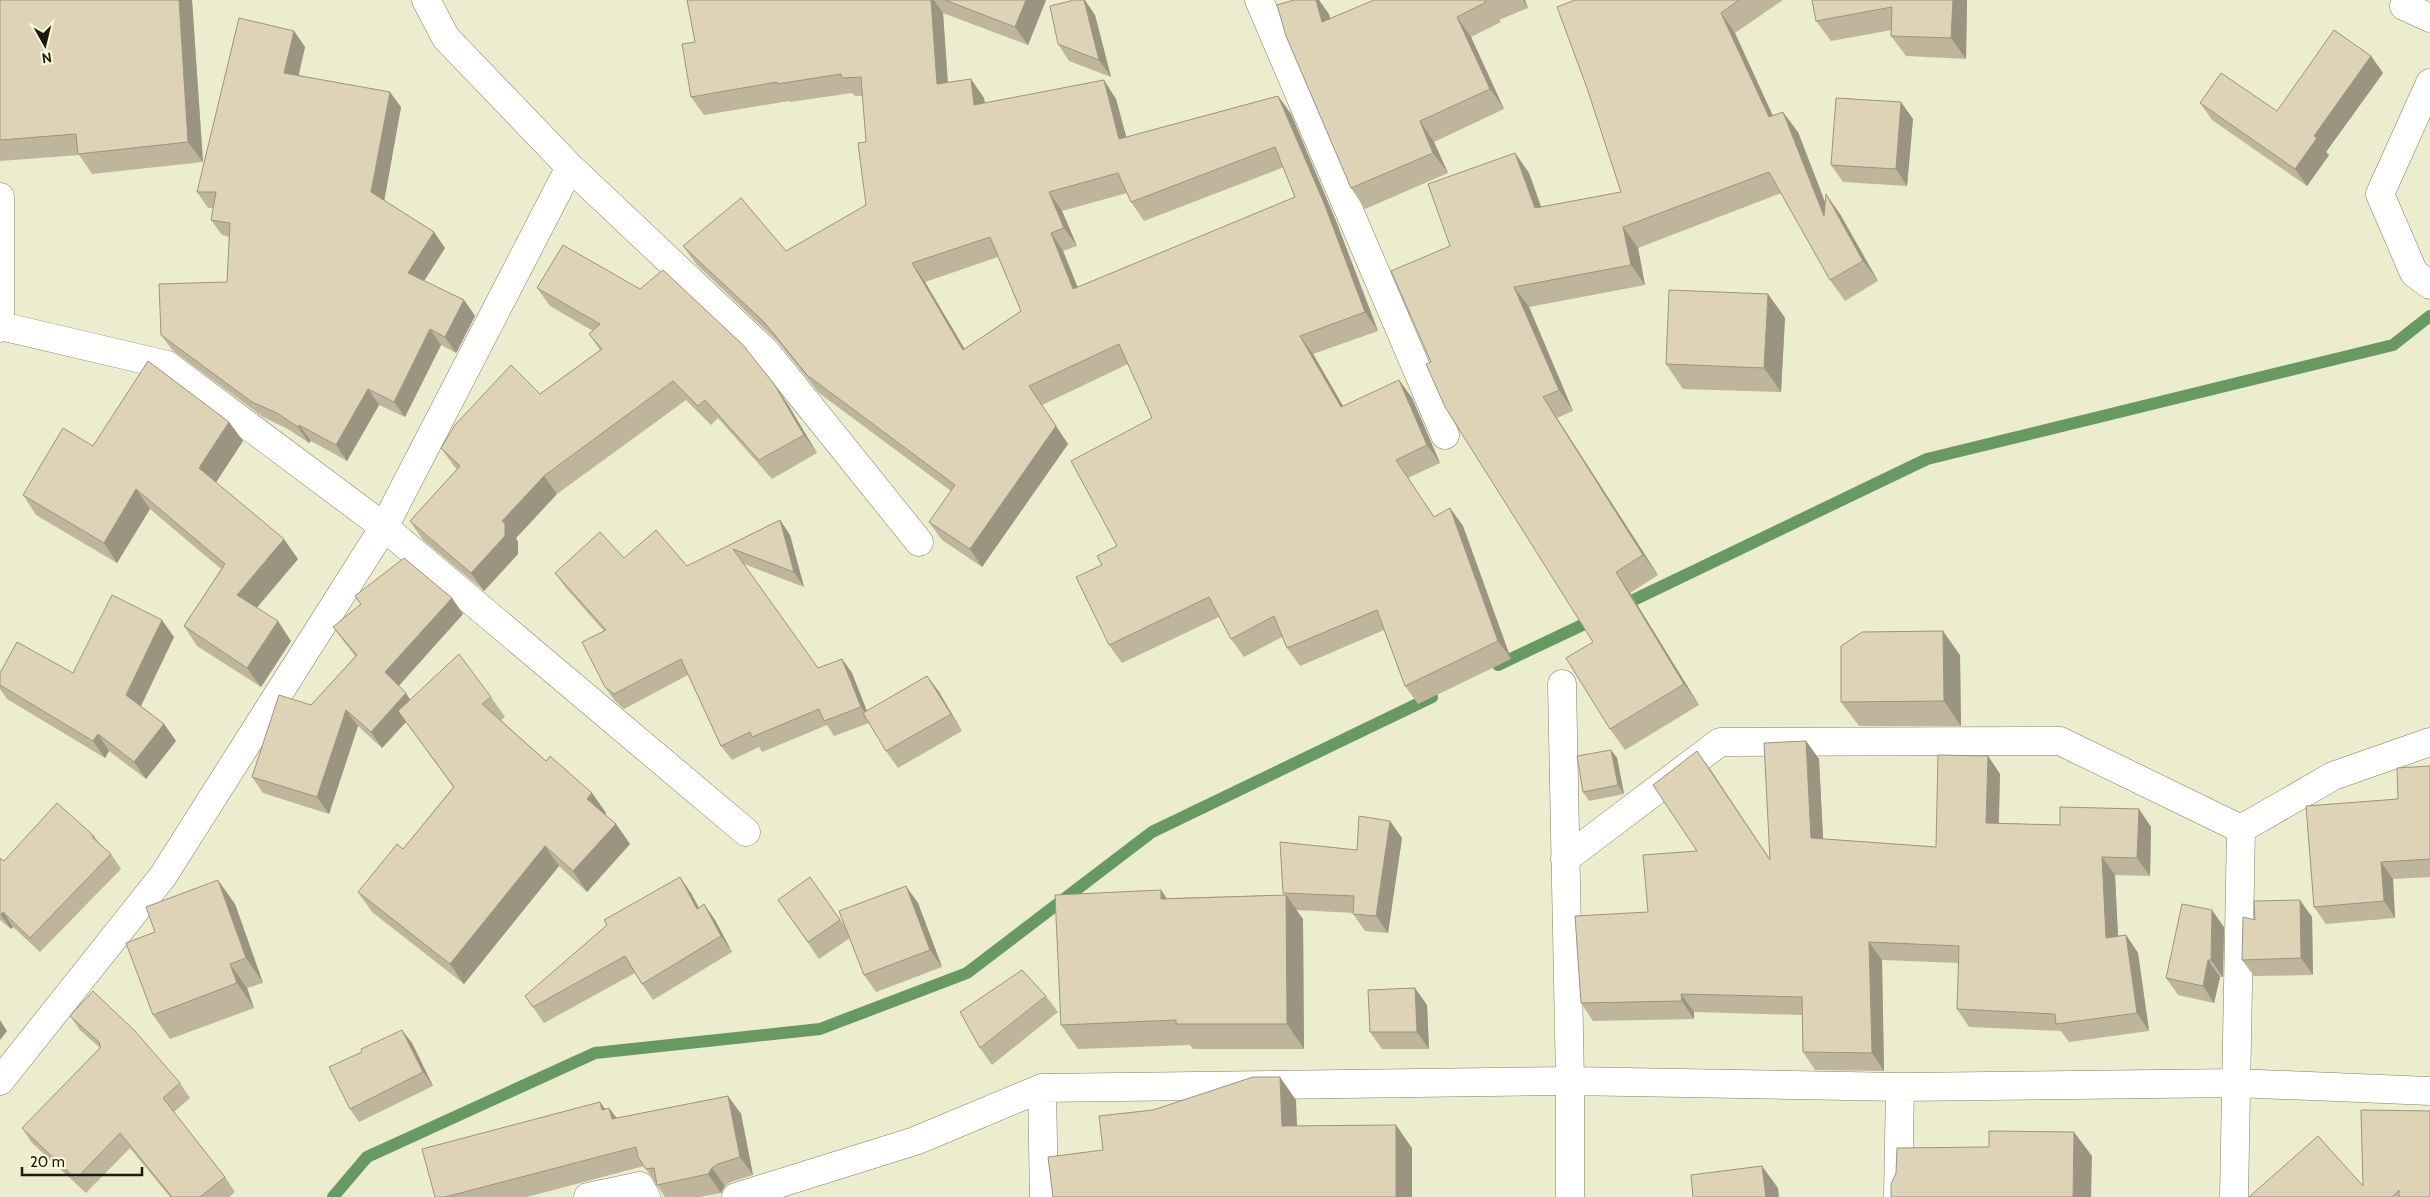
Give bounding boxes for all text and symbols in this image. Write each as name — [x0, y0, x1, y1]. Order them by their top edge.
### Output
north arrow — [20, 20, 70, 70]
text: N — [41, 48, 53, 67]
scale bar — [22, 1144, 142, 1176]
text: 20 m — [30, 1153, 65, 1171]

